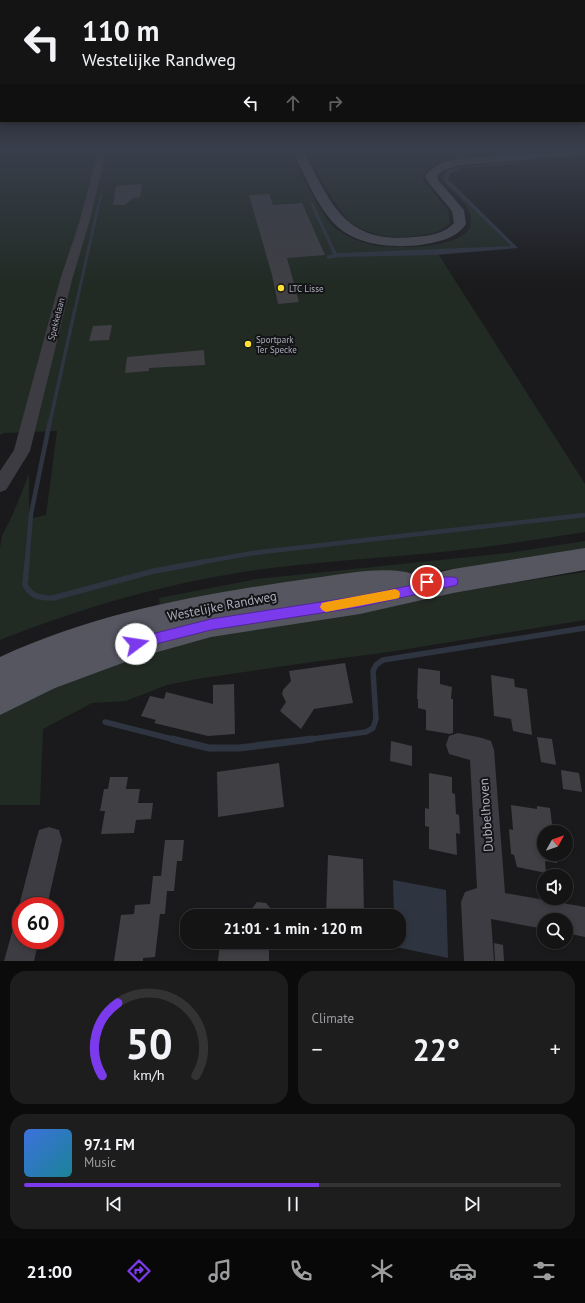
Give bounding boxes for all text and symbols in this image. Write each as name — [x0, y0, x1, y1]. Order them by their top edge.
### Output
text: 110 m — [82, 12, 159, 49]
icon: left — [16, 16, 68, 68]
text: Westelijke Randweg — [82, 48, 236, 71]
icon: left — [240, 92, 262, 114]
icon: ahead — [282, 92, 304, 114]
icon: right — [324, 92, 346, 114]
marker: LTC Lisse — [276, 283, 286, 293]
place label: LTC Lisse — [289, 283, 324, 294]
street label: Spekkelaan — [45, 296, 67, 342]
place label: Sportpark Ter Specke — [256, 334, 297, 355]
marker: Sportpark Ter Specke — [243, 339, 253, 349]
pin — [410, 565, 444, 599]
icon: arrive — [416, 571, 438, 593]
street label: Westelijke Randweg — [166, 587, 278, 625]
position arrow — [115, 623, 157, 665]
street label: Dubbelhoven — [475, 778, 497, 852]
north arrow — [537, 825, 573, 861]
map controls — [537, 825, 573, 949]
button: sound — [537, 869, 573, 905]
speed limit sign: 60 — [12, 897, 64, 949]
button: search — [537, 913, 573, 949]
text: 21:01 · 1 min · 120 m — [224, 919, 362, 938]
text: Climate — [312, 1010, 354, 1027]
text: 50 — [125, 1016, 172, 1069]
text: 22° — [413, 1030, 460, 1069]
text: − — [312, 1035, 323, 1063]
text: + — [550, 1035, 561, 1063]
text: km/h — [133, 1064, 164, 1083]
text: 97.1 FM — [84, 1135, 135, 1154]
text: Music — [84, 1154, 116, 1171]
icon: previous — [103, 1193, 125, 1215]
icon: pause — [282, 1193, 304, 1215]
icon: next — [461, 1193, 483, 1215]
icon: directions — [125, 1257, 153, 1285]
icon: music — [206, 1257, 234, 1285]
icon: phone — [287, 1257, 315, 1285]
icon: climate — [368, 1257, 396, 1285]
icon: car — [449, 1257, 477, 1285]
icon: filters — [530, 1257, 558, 1285]
text: 21:00 — [27, 1260, 72, 1283]

